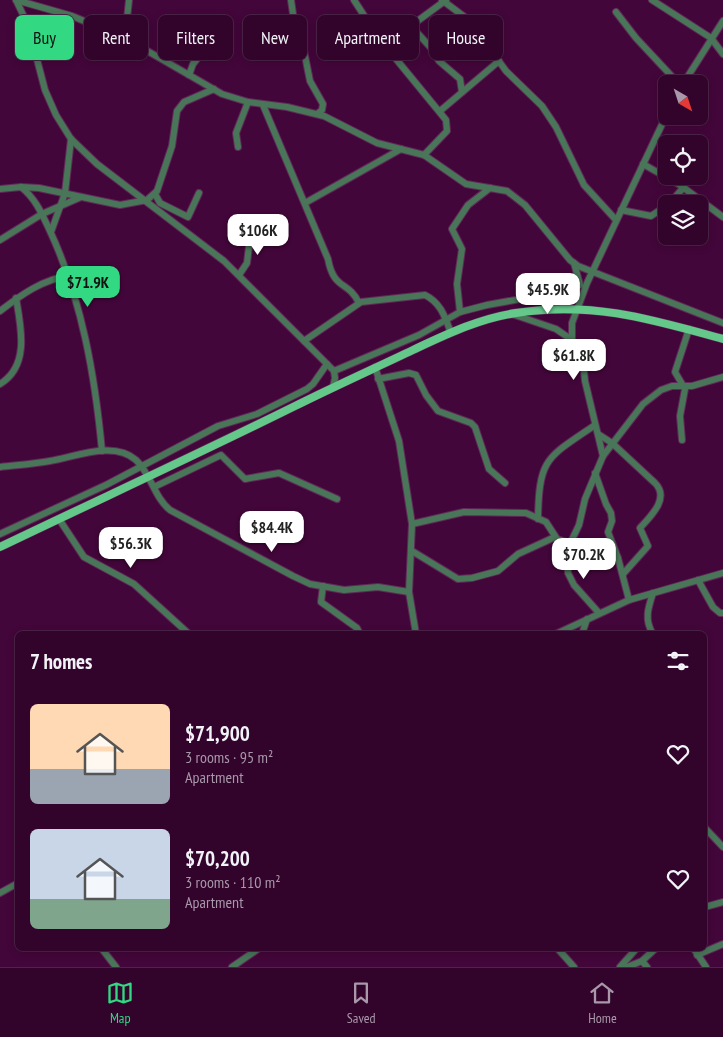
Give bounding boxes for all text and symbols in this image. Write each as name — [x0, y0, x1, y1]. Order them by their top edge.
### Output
chip: Buy — [15, 15, 74, 60]
chip: Rent — [84, 15, 148, 60]
chip: Filters — [158, 15, 233, 60]
chip: New — [243, 15, 307, 60]
chip: Apartment — [317, 15, 419, 60]
chip: House — [429, 15, 503, 60]
north arrow — [658, 75, 708, 125]
map controls — [658, 75, 708, 245]
button: locate — [658, 135, 708, 185]
button: layers — [658, 195, 708, 245]
pin: $106K — [223, 214, 293, 256]
text: $106K — [239, 220, 277, 240]
pin: $71.9K — [47, 266, 129, 308]
text: $71.9K — [67, 272, 109, 292]
pin: $45.9K — [507, 272, 589, 315]
text: $45.9K — [527, 279, 569, 299]
pin: $61.8K — [533, 338, 615, 381]
text: $61.8K — [553, 345, 595, 365]
pin: $84.4K — [231, 510, 313, 553]
text: $84.4K — [251, 517, 293, 537]
pin: $56.3K — [90, 526, 172, 569]
text: $56.3K — [110, 533, 152, 553]
pin: $70.2K — [543, 538, 625, 580]
text: $70.2K — [563, 544, 605, 564]
icon: filters — [664, 647, 692, 675]
text: 7 homes — [30, 648, 92, 675]
text: $71,900 — [185, 720, 250, 747]
icon: home — [70, 724, 130, 784]
icon: heart — [664, 740, 692, 768]
text: 3 rooms · 95 m² — [185, 747, 273, 767]
text: Apartment — [185, 767, 244, 787]
text: $70,200 — [185, 845, 250, 872]
icon: home — [70, 849, 130, 909]
icon: heart — [664, 865, 692, 893]
text: 3 rooms · 110 m² — [185, 872, 281, 892]
text: Apartment — [185, 892, 244, 912]
tab: Map — [106, 979, 134, 1027]
tab: Saved — [347, 979, 376, 1027]
tab: Home — [588, 979, 617, 1027]

